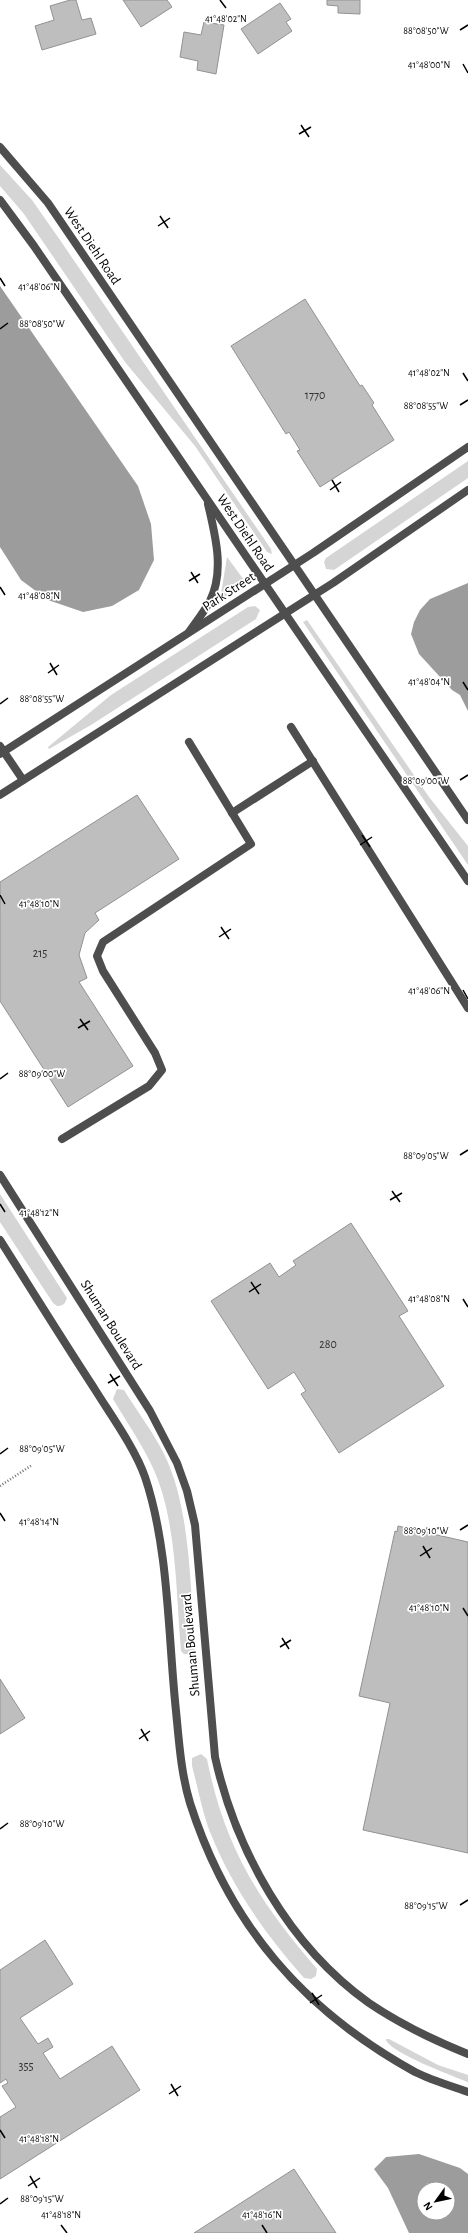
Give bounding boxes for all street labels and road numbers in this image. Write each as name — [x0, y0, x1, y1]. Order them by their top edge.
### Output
street label: West Diehl Road — [61, 205, 123, 287]
street label: West Diehl Road — [214, 492, 276, 574]
street label: Park Street — [200, 570, 258, 614]
street label: Shuman Boulevard — [78, 1278, 144, 1372]
street label: Shuman Boulevard — [180, 1593, 202, 1697]

